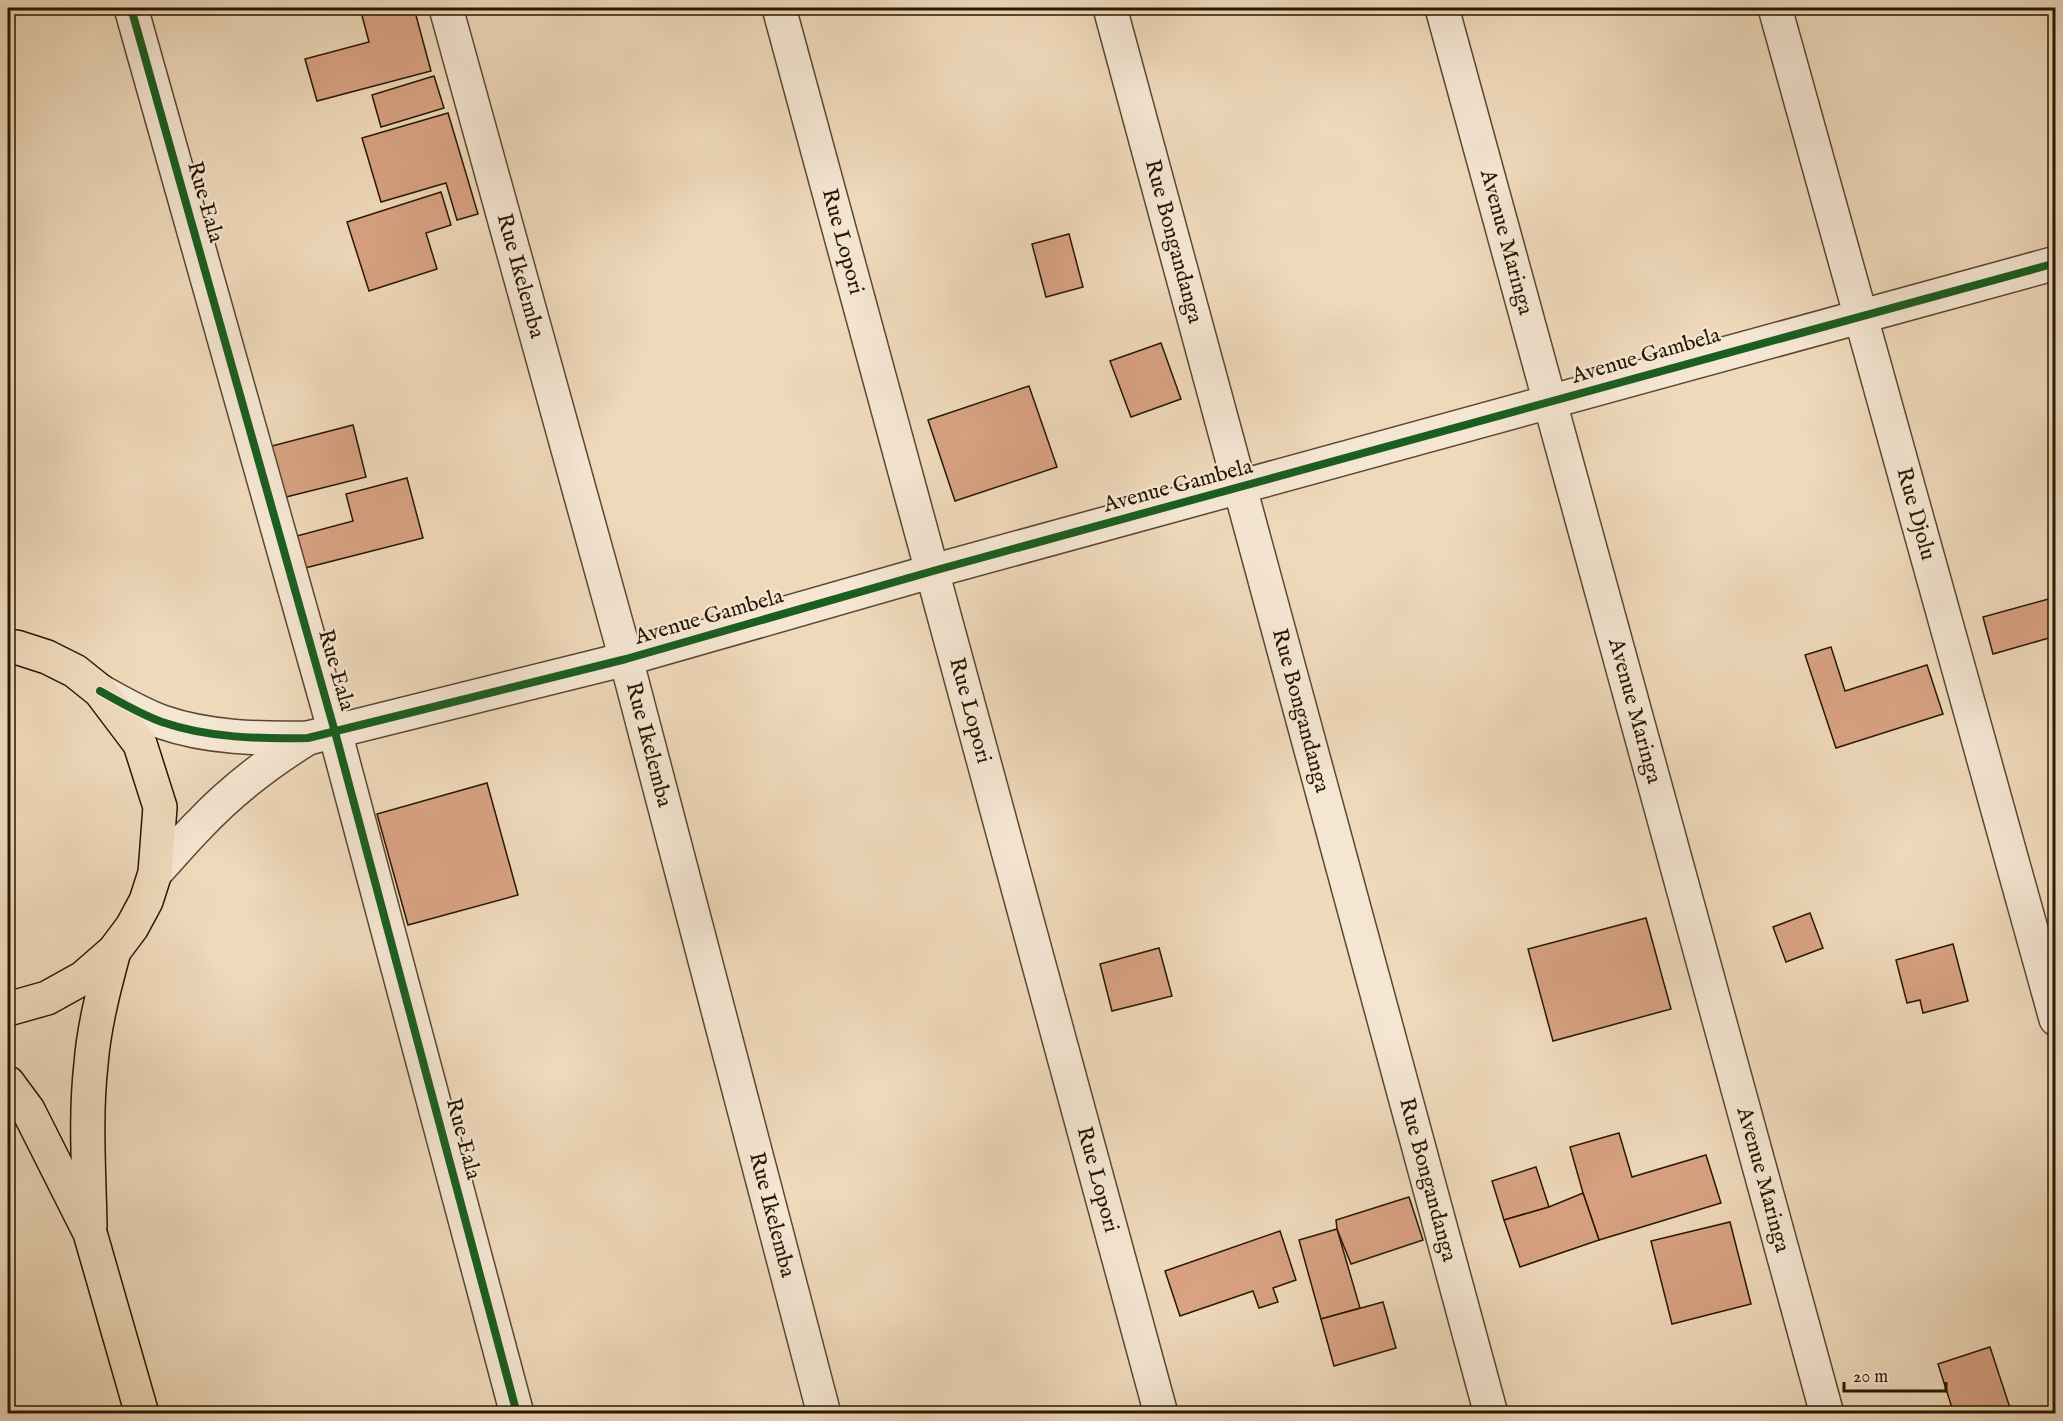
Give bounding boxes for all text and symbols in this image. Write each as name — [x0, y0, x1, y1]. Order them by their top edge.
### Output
street label: Rue Bongandanga — [1138, 157, 1209, 327]
street label: Rue Eala — [180, 158, 230, 246]
street label: Avenue Maringa — [1473, 166, 1540, 319]
street label: Rue Lopori — [815, 186, 870, 298]
street label: Rue Ikelemba — [489, 210, 551, 342]
street label: Avenue Gambela — [1567, 321, 1724, 391]
street label: Avenue Gambela — [1099, 453, 1256, 520]
street label: Rue Djolu — [1889, 464, 1942, 563]
street label: Avenue Gambela — [630, 582, 787, 652]
street label: Rue Eala — [311, 626, 361, 714]
street label: Rue Bongandanga — [1265, 626, 1336, 796]
street label: Avenue Maringa — [1601, 634, 1668, 787]
street label: Rue Lopori — [942, 655, 998, 767]
street label: Rue Ikelemba — [619, 679, 678, 811]
street label: Rue Eala — [439, 1095, 487, 1183]
street label: Rue Bongandanga — [1392, 1095, 1463, 1265]
street label: Avenue Maringa — [1729, 1103, 1796, 1256]
street label: Rue Lopori — [1070, 1124, 1125, 1236]
street label: Rue Ikelemba — [742, 1149, 802, 1281]
scale bar — [1844, 1355, 1946, 1393]
text: 20 m — [1853, 1366, 1888, 1389]

